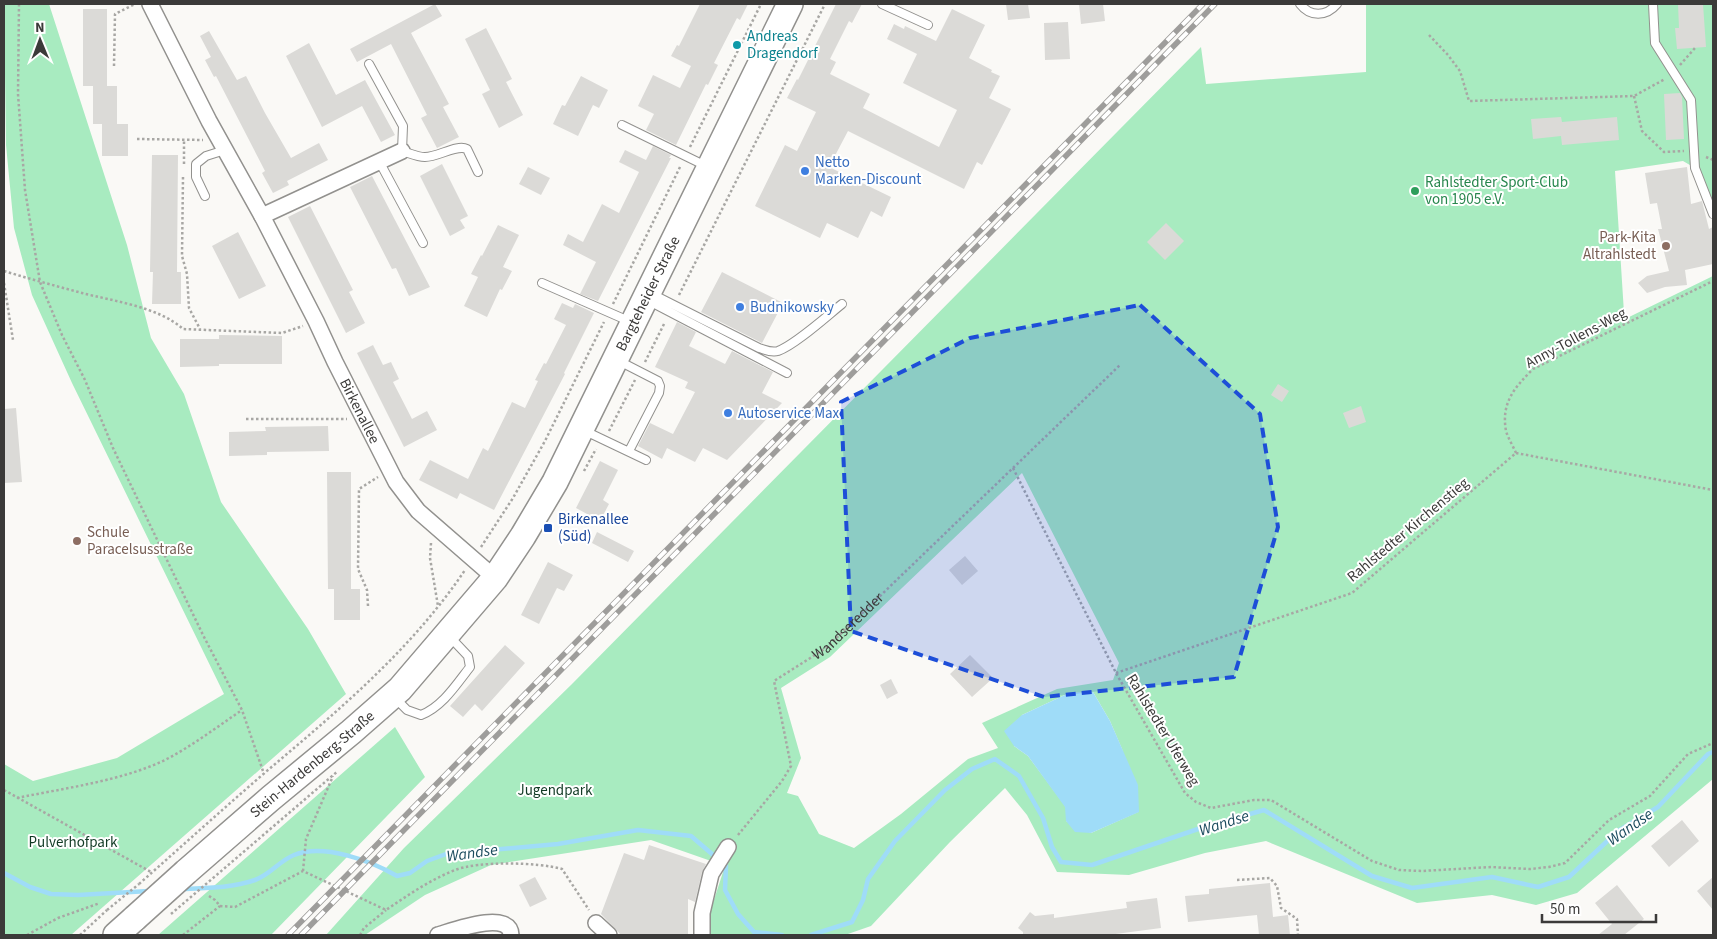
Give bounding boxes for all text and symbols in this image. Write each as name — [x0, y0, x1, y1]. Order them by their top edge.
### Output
north arrow — [15, 15, 65, 65]
text: N — [35, 18, 45, 38]
place label: Andreas Dragendorf — [747, 26, 818, 64]
marker: Andreas Dragendorf — [731, 39, 743, 51]
place label: Netto Marken-Discount — [815, 152, 921, 190]
marker: Netto Marken-Discount — [799, 165, 811, 177]
place label: Rahlstedter Sport-Club von 1905 e.V. — [1425, 172, 1568, 210]
marker: Rahlstedter Sport-Club von 1905 e.V. — [1409, 185, 1421, 197]
place label: Park-Kita Altrahlstedt — [1583, 227, 1656, 265]
street label: Bargteheider Straße — [610, 232, 685, 355]
marker: Park-Kita Altrahlstedt — [1660, 240, 1672, 252]
place label: Budnikowsky — [750, 297, 834, 318]
marker: Budnikowsky — [734, 301, 746, 313]
street label: Anny-Tollens-Weg — [1522, 302, 1631, 373]
street label: Birkenallee — [335, 375, 385, 447]
place label: Autoservice Max — [738, 403, 840, 424]
marker: Autoservice Max — [722, 407, 734, 419]
street label: Rahlstedter Kirchenstieg — [1343, 473, 1474, 587]
place label: Birkenallee (Süd) — [558, 509, 629, 547]
place label: Schule Paracelsusstraße — [87, 522, 193, 560]
marker: Birkenallee (Süd) — [542, 522, 554, 534]
marker: Schule Paracelsusstraße — [71, 535, 83, 547]
street label: Wandseredder — [808, 587, 889, 665]
street label: Rahlstedter Uferweg — [1121, 670, 1205, 790]
street label: Stein-Hardenberg-Straße — [245, 706, 379, 822]
park label: Jugendpark — [518, 780, 593, 801]
water label: Wandse — [1603, 803, 1658, 851]
water label: Wandse — [1196, 804, 1252, 841]
park label: Pulverhofpark — [28, 832, 118, 853]
water label: Wandse — [445, 838, 499, 867]
scale bar — [1542, 892, 1656, 924]
text: 50 m — [1550, 899, 1580, 920]

